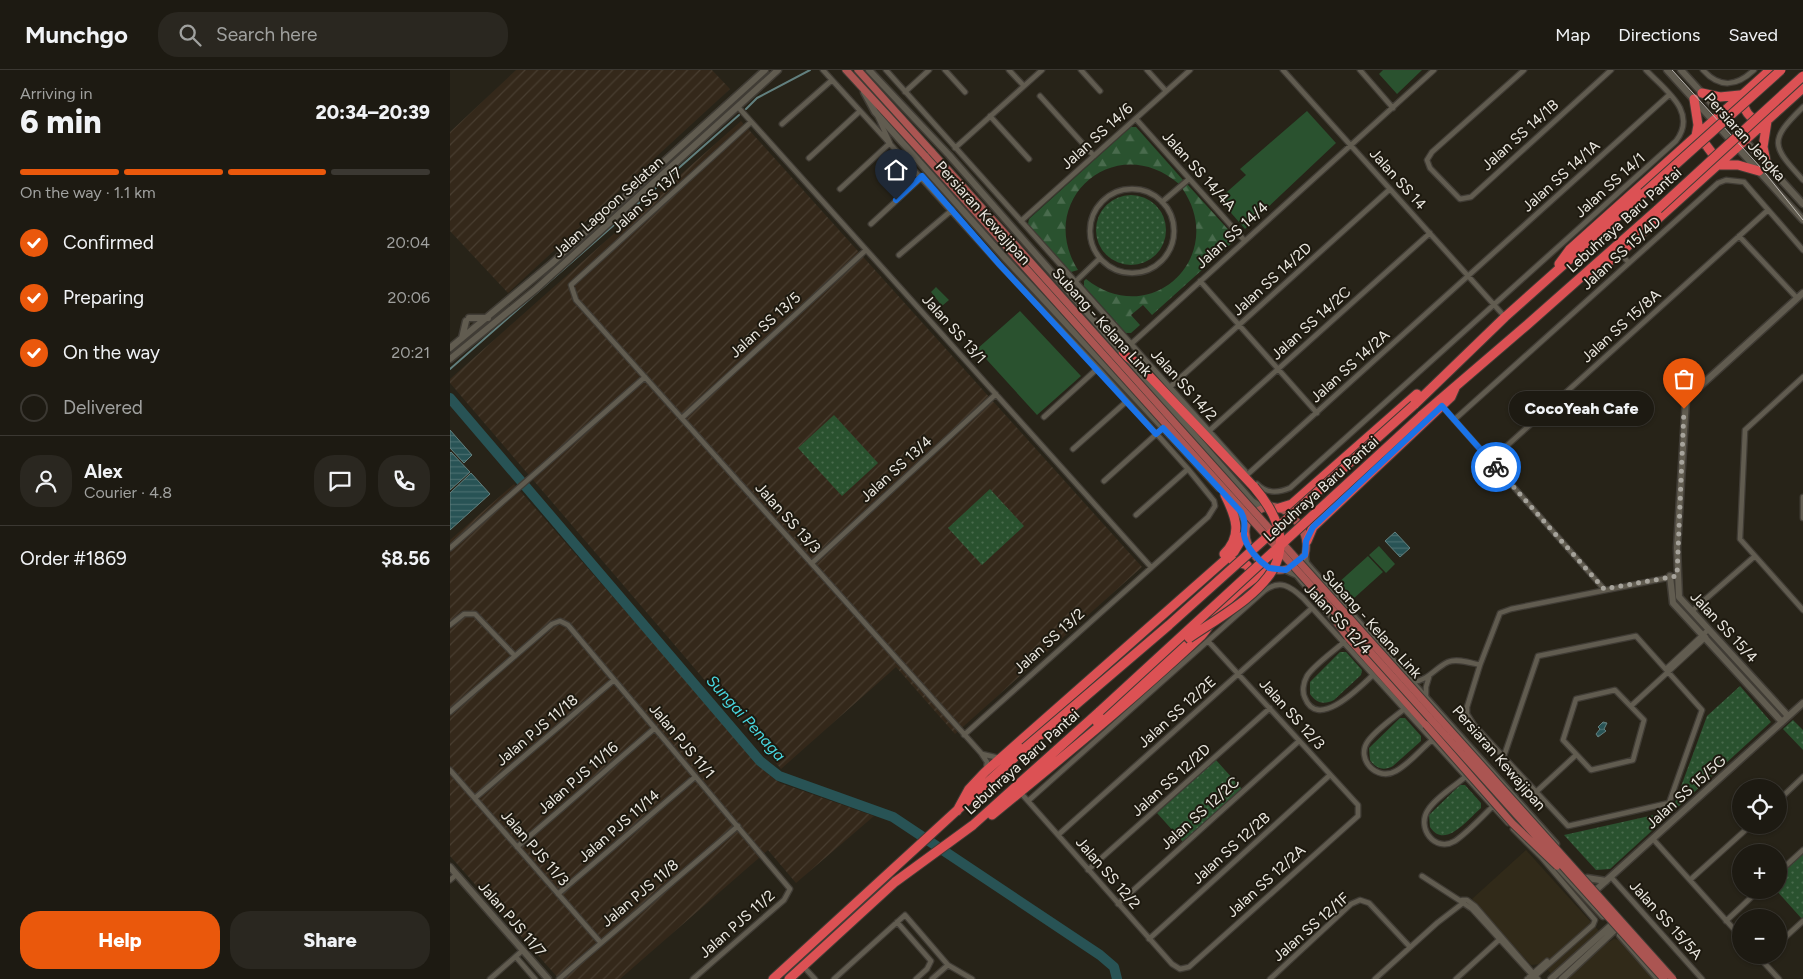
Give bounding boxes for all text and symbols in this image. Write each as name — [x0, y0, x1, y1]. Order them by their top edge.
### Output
search box — [158, 12, 508, 57]
text: Munchgo — [25, 20, 128, 49]
icon: search — [176, 21, 204, 49]
text: Search here — [216, 23, 317, 46]
text: Map — [1555, 24, 1590, 46]
text: Directions — [1618, 24, 1700, 46]
text: Saved — [1728, 24, 1778, 46]
text: Arriving in — [20, 84, 92, 103]
street label: Persiaran Jengka — [1701, 89, 1789, 185]
street label: Jalan SS 14/1B — [1478, 96, 1562, 174]
street label: Jalan SS 14/6 — [1057, 99, 1137, 173]
text: 20:34–20:39 — [316, 101, 430, 124]
text: 6 min — [20, 103, 102, 141]
street label: Jalan SS 14/4A — [1158, 127, 1240, 215]
street label: Jalan SS 14/1A — [1518, 136, 1604, 216]
street label: Jalan SS 14 — [1366, 145, 1430, 213]
pin — [875, 149, 917, 200]
street label: Jalan SS 14/1 — [1571, 149, 1649, 221]
street label: Jalan Lagoon Selatan — [549, 153, 667, 261]
icon: home — [882, 156, 910, 184]
street label: Persiaran Kewajipan — [932, 157, 1034, 269]
street label: Jalan SS 13/7 — [608, 164, 686, 236]
street label: Lebuhraya Baru Pantai — [1563, 164, 1685, 276]
text: On the way · 1.1 km — [20, 183, 156, 202]
street label: Jalan SS 14/4 — [1192, 198, 1272, 272]
street label: Jalan SS 15/4D — [1578, 213, 1664, 293]
icon: check — [20, 229, 48, 257]
text: Confirmed — [63, 231, 154, 254]
text: 20:04 — [387, 233, 430, 252]
street label: Jalan SS 14/2D — [1229, 239, 1315, 319]
street label: Subang - Kelana Link — [1049, 264, 1156, 380]
street label: Jalan SS 14/2C — [1267, 282, 1355, 364]
icon: check — [20, 284, 48, 312]
text: Preparing — [63, 286, 144, 309]
street label: Jalan SS 15/8A — [1578, 286, 1664, 366]
text: 20:06 — [387, 288, 430, 307]
street label: Jalan SS 13/5 — [726, 288, 804, 362]
street label: Jalan SS 13/1 — [918, 291, 990, 367]
street label: Jalan SS 14/2A — [1307, 326, 1393, 406]
icon: check — [20, 339, 48, 367]
text: On the way — [63, 341, 160, 364]
text: 20:21 — [391, 343, 430, 362]
street label: Jalan SS 14/2 — [1147, 345, 1221, 425]
pin — [1663, 358, 1705, 409]
icon: bag — [1670, 365, 1698, 393]
callout: CocoYeah Cafe — [1509, 392, 1654, 426]
text: Delivered — [63, 396, 143, 419]
text: CocoYeah Cafe — [1524, 399, 1639, 418]
street label: Jalan SS 13/4 — [857, 432, 935, 506]
street label: Lebuhraya Baru Pantai — [1260, 433, 1382, 545]
courier — [1471, 442, 1521, 492]
icon: bike — [1482, 453, 1510, 481]
button: person — [20, 455, 72, 507]
button: chat — [314, 455, 366, 507]
button: phone — [378, 455, 430, 507]
text: Alex — [84, 460, 123, 483]
street label: Jalan SS 13/3 — [752, 479, 824, 557]
text: Courier · 4.8 — [84, 483, 172, 502]
text: Order #1869 — [20, 547, 127, 570]
text: $8.56 — [381, 547, 430, 570]
street label: Subang - Kelana Link — [1319, 566, 1426, 682]
street label: Jalan SS 12/4 — [1301, 580, 1375, 658]
street label: Jalan SS 15/4 — [1687, 588, 1761, 666]
street label: Jalan SS 13/2 — [1010, 604, 1088, 678]
water label: Sungai Penaga — [702, 671, 790, 765]
street label: Jalan SS 12/2E — [1134, 672, 1220, 752]
street label: Jalan SS 12/3 — [1255, 675, 1329, 753]
street label: Jalan PJS 11/18 — [492, 691, 582, 769]
street label: Jalan PJS 11/1 — [645, 700, 719, 782]
street label: Persiaran Kewajipan — [1448, 702, 1550, 814]
street label: Lebuhraya Baru Pantai — [961, 706, 1083, 818]
street label: Jalan PJS 11/16 — [534, 738, 622, 818]
street label: Jalan SS 12/2D — [1128, 740, 1214, 820]
street label: Jalan SS 15/5G — [1642, 751, 1730, 833]
street label: Jalan SS 12/2C — [1157, 773, 1243, 853]
map controls — [1732, 779, 1787, 964]
button: locate — [1732, 779, 1787, 834]
street label: Jalan PJS 11/14 — [575, 786, 663, 866]
street label: Jalan PJS 11/3 — [497, 807, 573, 889]
street label: Jalan SS 12/2B — [1188, 808, 1274, 888]
street label: Jalan SS 12/2 — [1072, 833, 1144, 913]
street label: Jalan SS 12/2A — [1223, 841, 1309, 921]
button: + — [1732, 844, 1787, 899]
street label: Jalan PJS 11/8 — [598, 856, 682, 930]
street label: Jalan SS 15/5A — [1626, 877, 1706, 963]
street label: Jalan PJS 11/7 — [474, 878, 550, 960]
street label: Jalan PJS 11/2 — [695, 886, 779, 962]
street label: Jalan SS 12/1F — [1269, 889, 1353, 965]
button: − — [1732, 909, 1787, 964]
button: Help — [20, 911, 220, 969]
button: Share — [230, 911, 430, 969]

